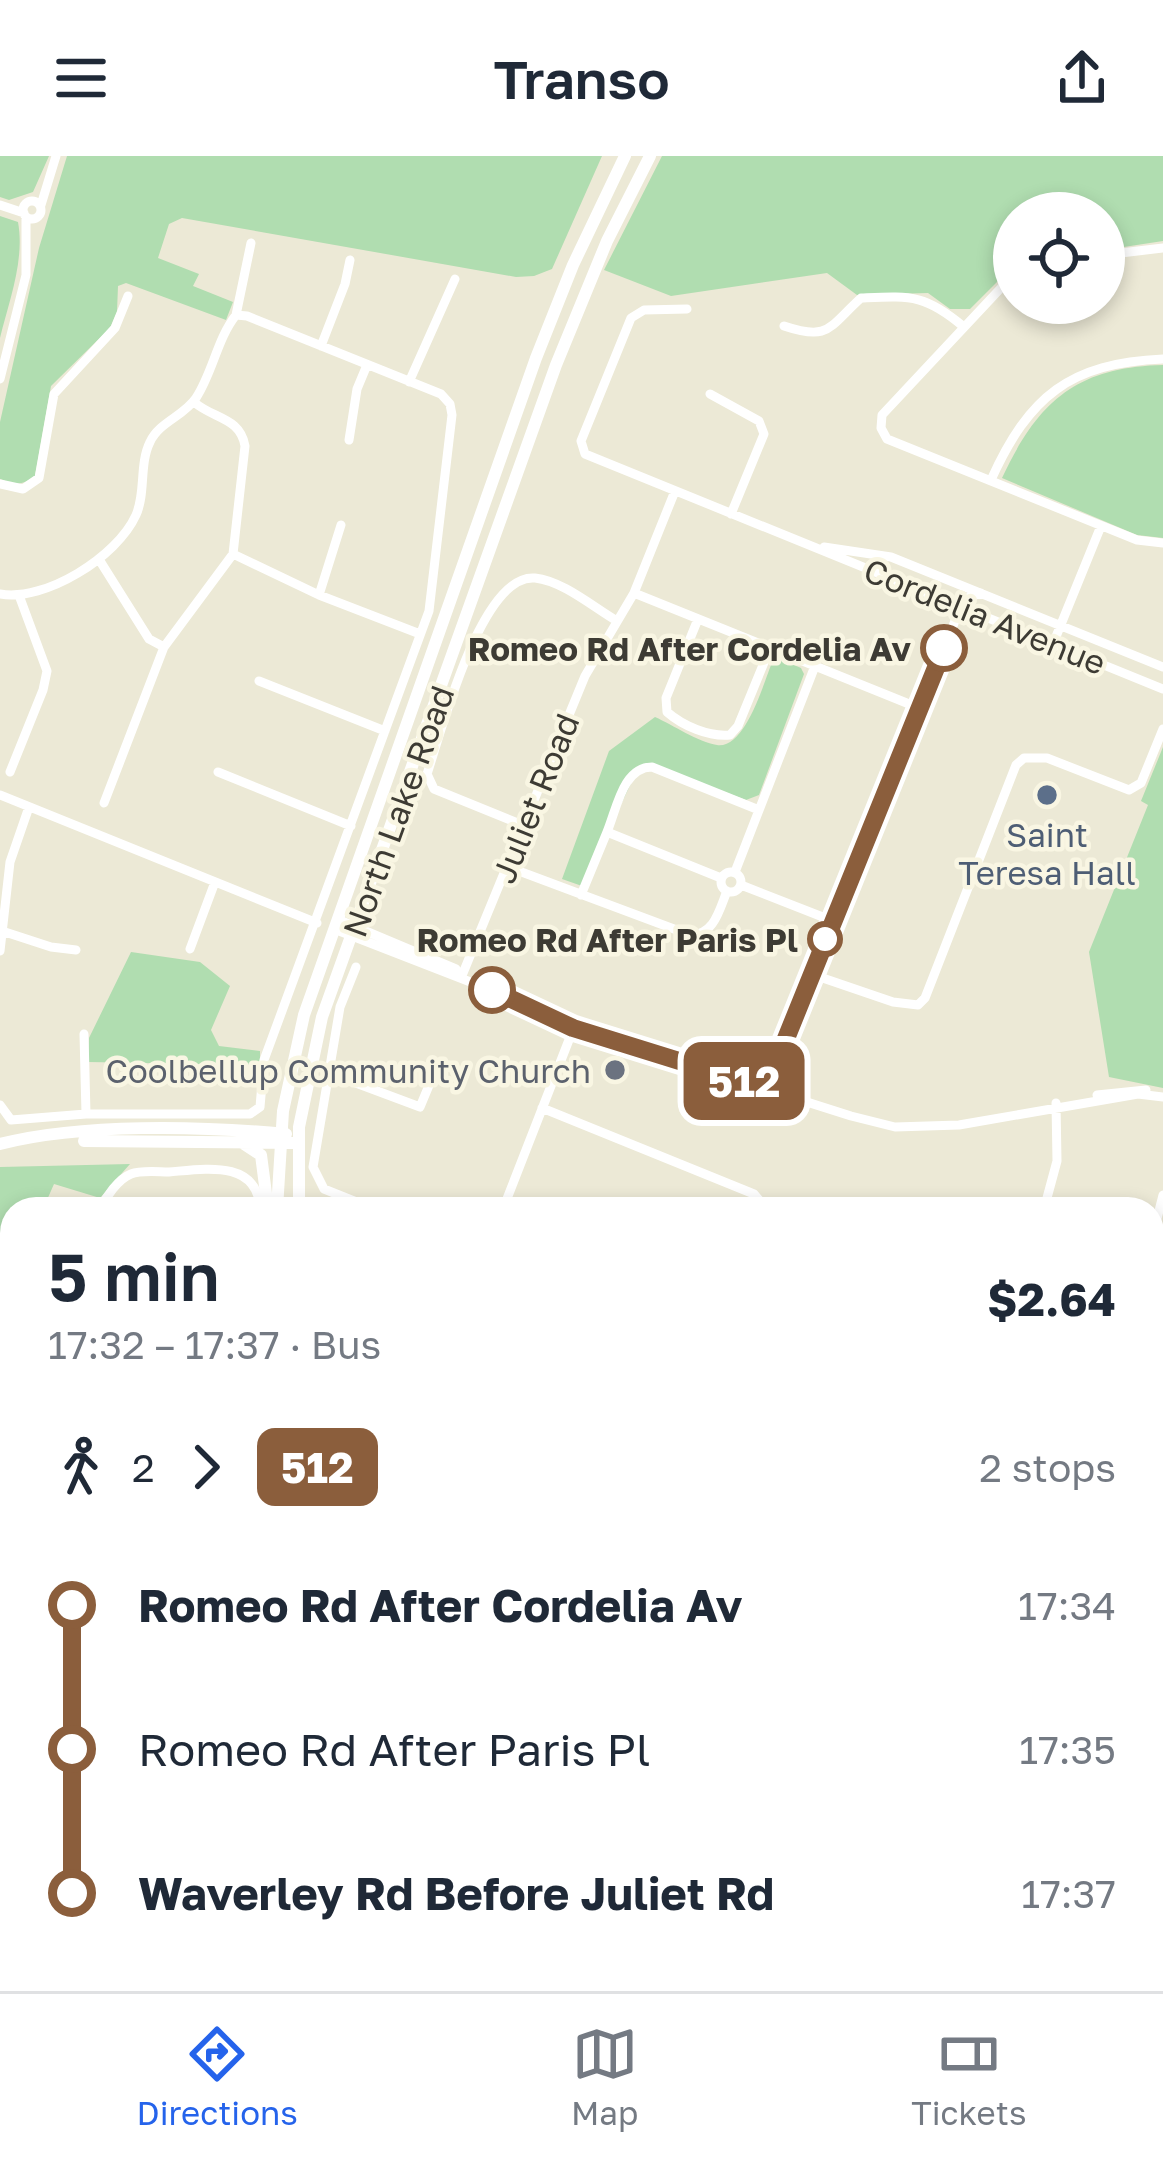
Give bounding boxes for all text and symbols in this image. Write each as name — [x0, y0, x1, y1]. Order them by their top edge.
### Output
icon: menu — [48, 45, 114, 111]
icon: share — [1049, 45, 1115, 111]
text: Transo — [493, 46, 670, 111]
map controls — [993, 192, 1125, 324]
button: locate — [993, 192, 1125, 324]
street label: Cordelia Avenue — [859, 550, 1111, 682]
marker: Romeo Rd After Cordelia Av — [922, 626, 966, 670]
place label: Romeo Rd After Cordelia Av — [468, 629, 911, 668]
street label: North Lake Road — [334, 680, 462, 942]
street label: Juliet Road — [483, 708, 587, 888]
marker: Saint Teresa Hall — [1034, 782, 1060, 808]
place label: Saint Teresa Hall — [958, 815, 1136, 892]
place label: Romeo Rd After Paris Pl — [416, 920, 798, 959]
marker: Romeo Rd After Paris Pl — [809, 923, 841, 955]
unlabelled marker — [470, 968, 514, 1012]
line badge: 512 — [675, 1042, 813, 1120]
place label: Coolbellup Community Church — [105, 1051, 591, 1090]
text: 512 — [708, 1056, 780, 1106]
marker: Coolbellup Community Church — [602, 1057, 628, 1083]
text: 5 min — [48, 1236, 220, 1316]
text: $2.64 — [987, 1272, 1116, 1326]
text: 17:32 – 17:37 · Bus — [48, 1321, 381, 1368]
icon: walk — [48, 1434, 114, 1500]
icon: forward — [173, 1434, 239, 1500]
text: 512 — [281, 1442, 354, 1492]
text: 2 — [132, 1444, 155, 1491]
text: 2 stops — [979, 1444, 1116, 1491]
text: Romeo Rd After Cordelia Av — [138, 1578, 743, 1632]
text: 17:34 — [1018, 1582, 1116, 1629]
text: Romeo Rd After Paris Pl — [138, 1722, 650, 1776]
text: 17:35 — [1019, 1726, 1116, 1773]
text: Waverley Rd Before Juliet Rd — [138, 1866, 774, 1920]
text: 17:37 — [1021, 1870, 1116, 1917]
tab: Directions — [137, 2021, 298, 2132]
tab: Map — [571, 2021, 638, 2132]
tab: Tickets — [911, 2021, 1026, 2132]

